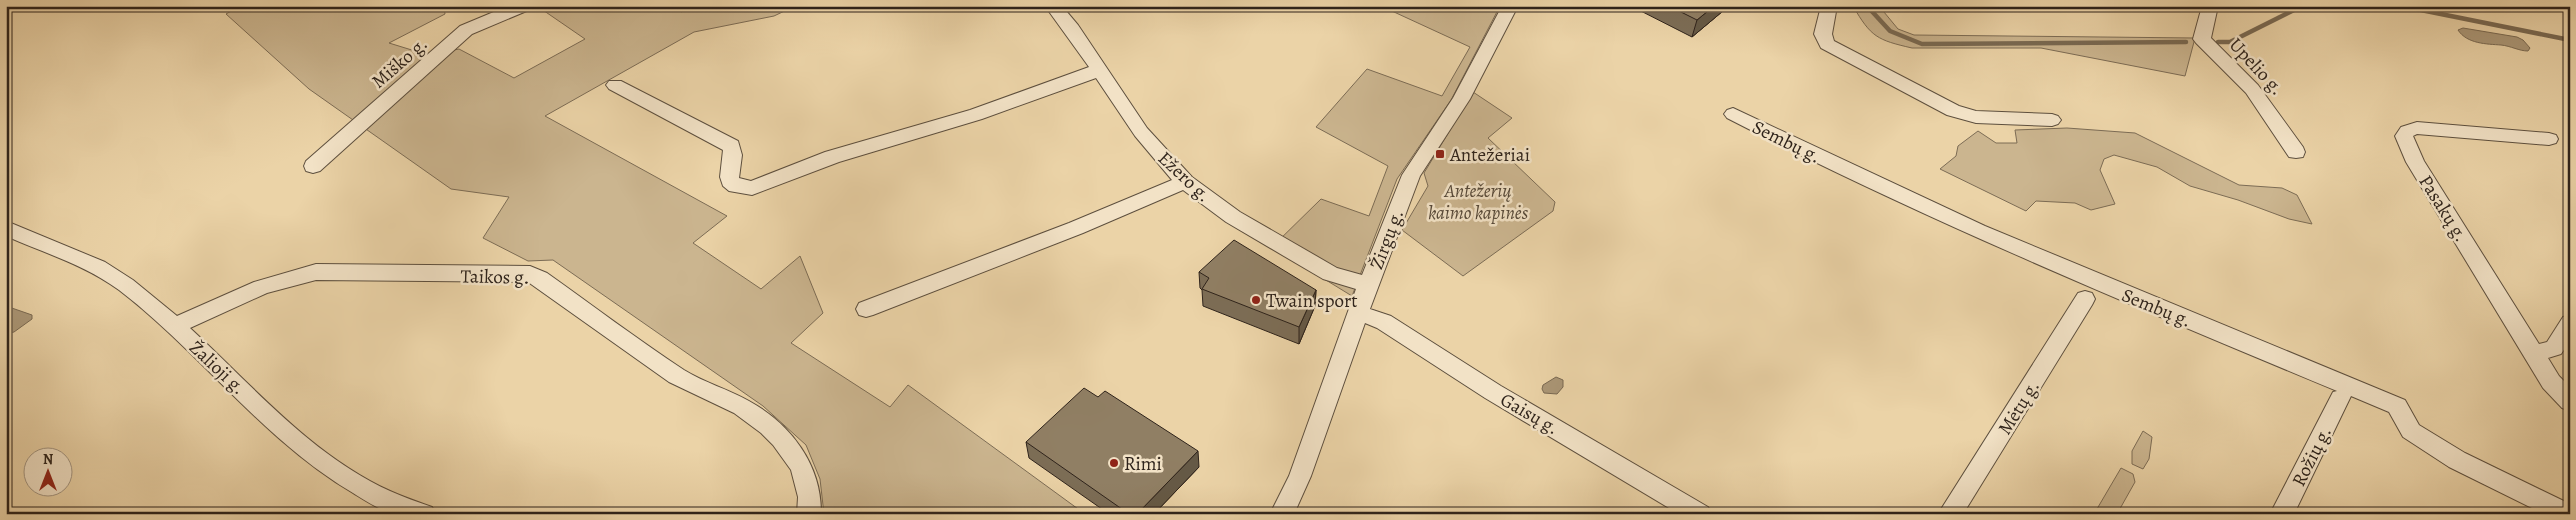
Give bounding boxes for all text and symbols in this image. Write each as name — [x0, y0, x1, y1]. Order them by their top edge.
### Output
street label: Miško g. — [366, 31, 433, 94]
street label: Upelio g. — [2223, 32, 2290, 101]
street label: Sembų g. — [1748, 114, 1825, 170]
place label: Antežeriai — [1449, 142, 1530, 168]
street label: Ežero g. — [1152, 145, 1216, 208]
marker: Antežeriai — [1434, 148, 1446, 160]
street label: Pasakų g. — [2412, 170, 2474, 247]
park label: Antežerių kaimo kapinės — [1428, 178, 1529, 226]
street label: Žirgų g. — [1364, 206, 1410, 273]
street label: Taikos g. — [460, 263, 530, 291]
street label: Sembų g. — [2118, 282, 2195, 334]
place label: Twain sport — [1266, 288, 1358, 314]
marker: Twain sport — [1250, 294, 1262, 306]
street label: Žalioji g. — [183, 335, 251, 401]
street label: Mėtų g. — [1992, 375, 2046, 440]
street label: Gaisų g. — [1495, 387, 1564, 441]
street label: Rožių g. — [2286, 422, 2338, 491]
north arrow — [22, 448, 72, 498]
text: N — [43, 450, 53, 469]
place label: Rimi — [1124, 451, 1162, 477]
marker: Rimi — [1108, 457, 1120, 469]

